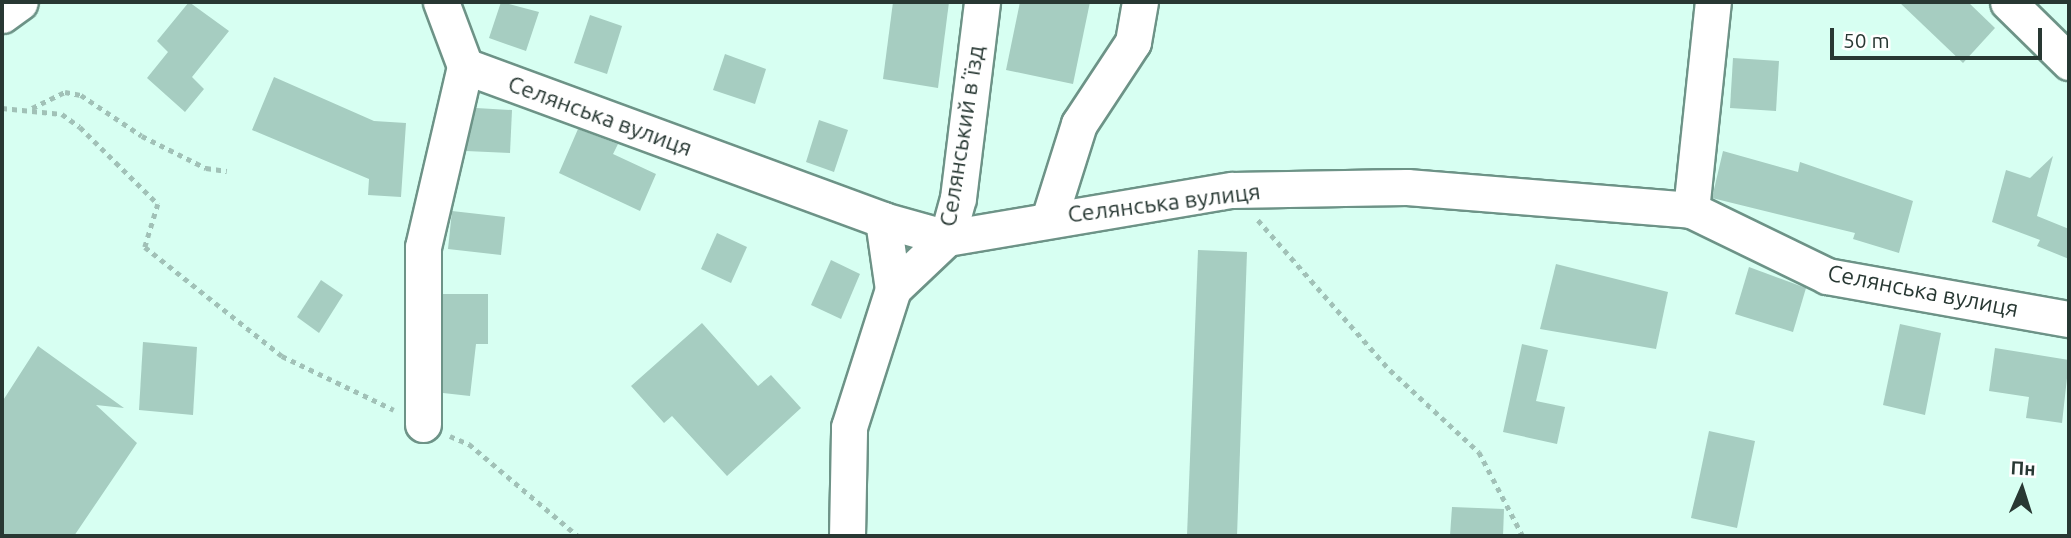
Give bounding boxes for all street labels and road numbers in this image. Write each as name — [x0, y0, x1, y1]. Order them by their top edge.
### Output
street label: Селянський вʼїзд — [934, 43, 990, 229]
street label: Селянська вулиця — [504, 70, 696, 162]
street label: Селянська вулиця — [1066, 177, 1262, 229]
street label: Селянська вулиця — [1825, 259, 2021, 323]

